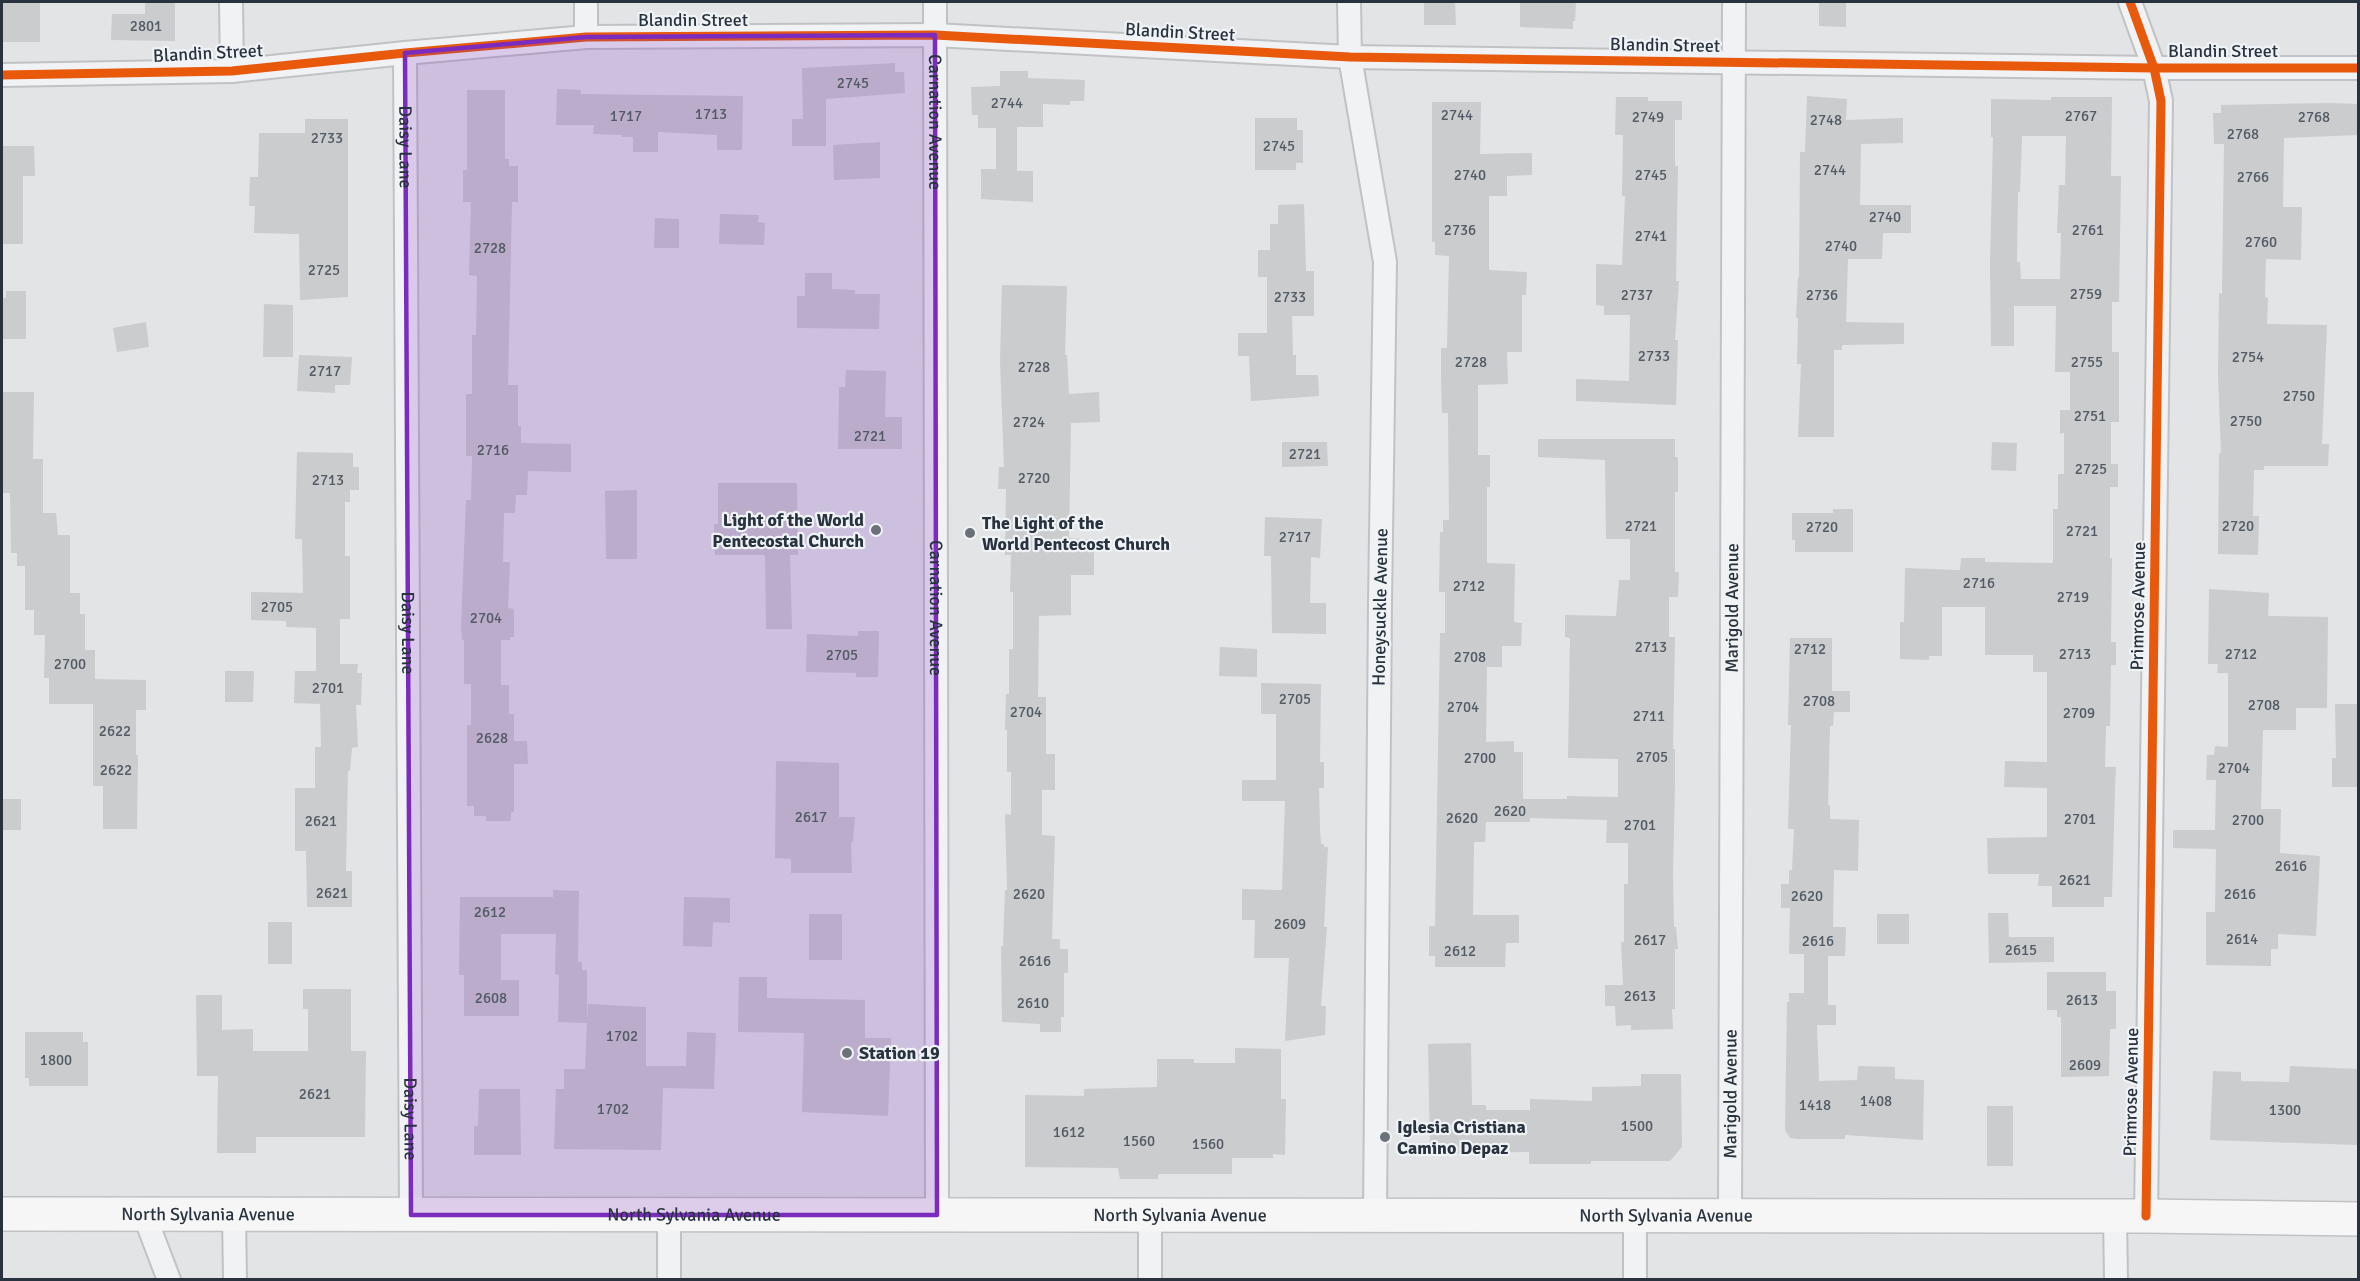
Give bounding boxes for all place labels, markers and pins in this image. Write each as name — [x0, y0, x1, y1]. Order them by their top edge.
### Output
place label: Light of the World Pentecostal Church — [712, 509, 864, 552]
place label: The Light of the World Pentecost Church — [982, 512, 1170, 555]
marker: Light of the World Pentecostal Church — [869, 523, 883, 537]
marker: The Light of the World Pentecost Church — [963, 526, 977, 540]
place label: Station 19 — [859, 1042, 940, 1064]
marker: Station 19 — [840, 1046, 854, 1060]
place label: Iglesia Cristiana Camino Depaz — [1397, 1116, 1526, 1159]
marker: Iglesia Cristiana Camino Depaz — [1378, 1130, 1392, 1144]

